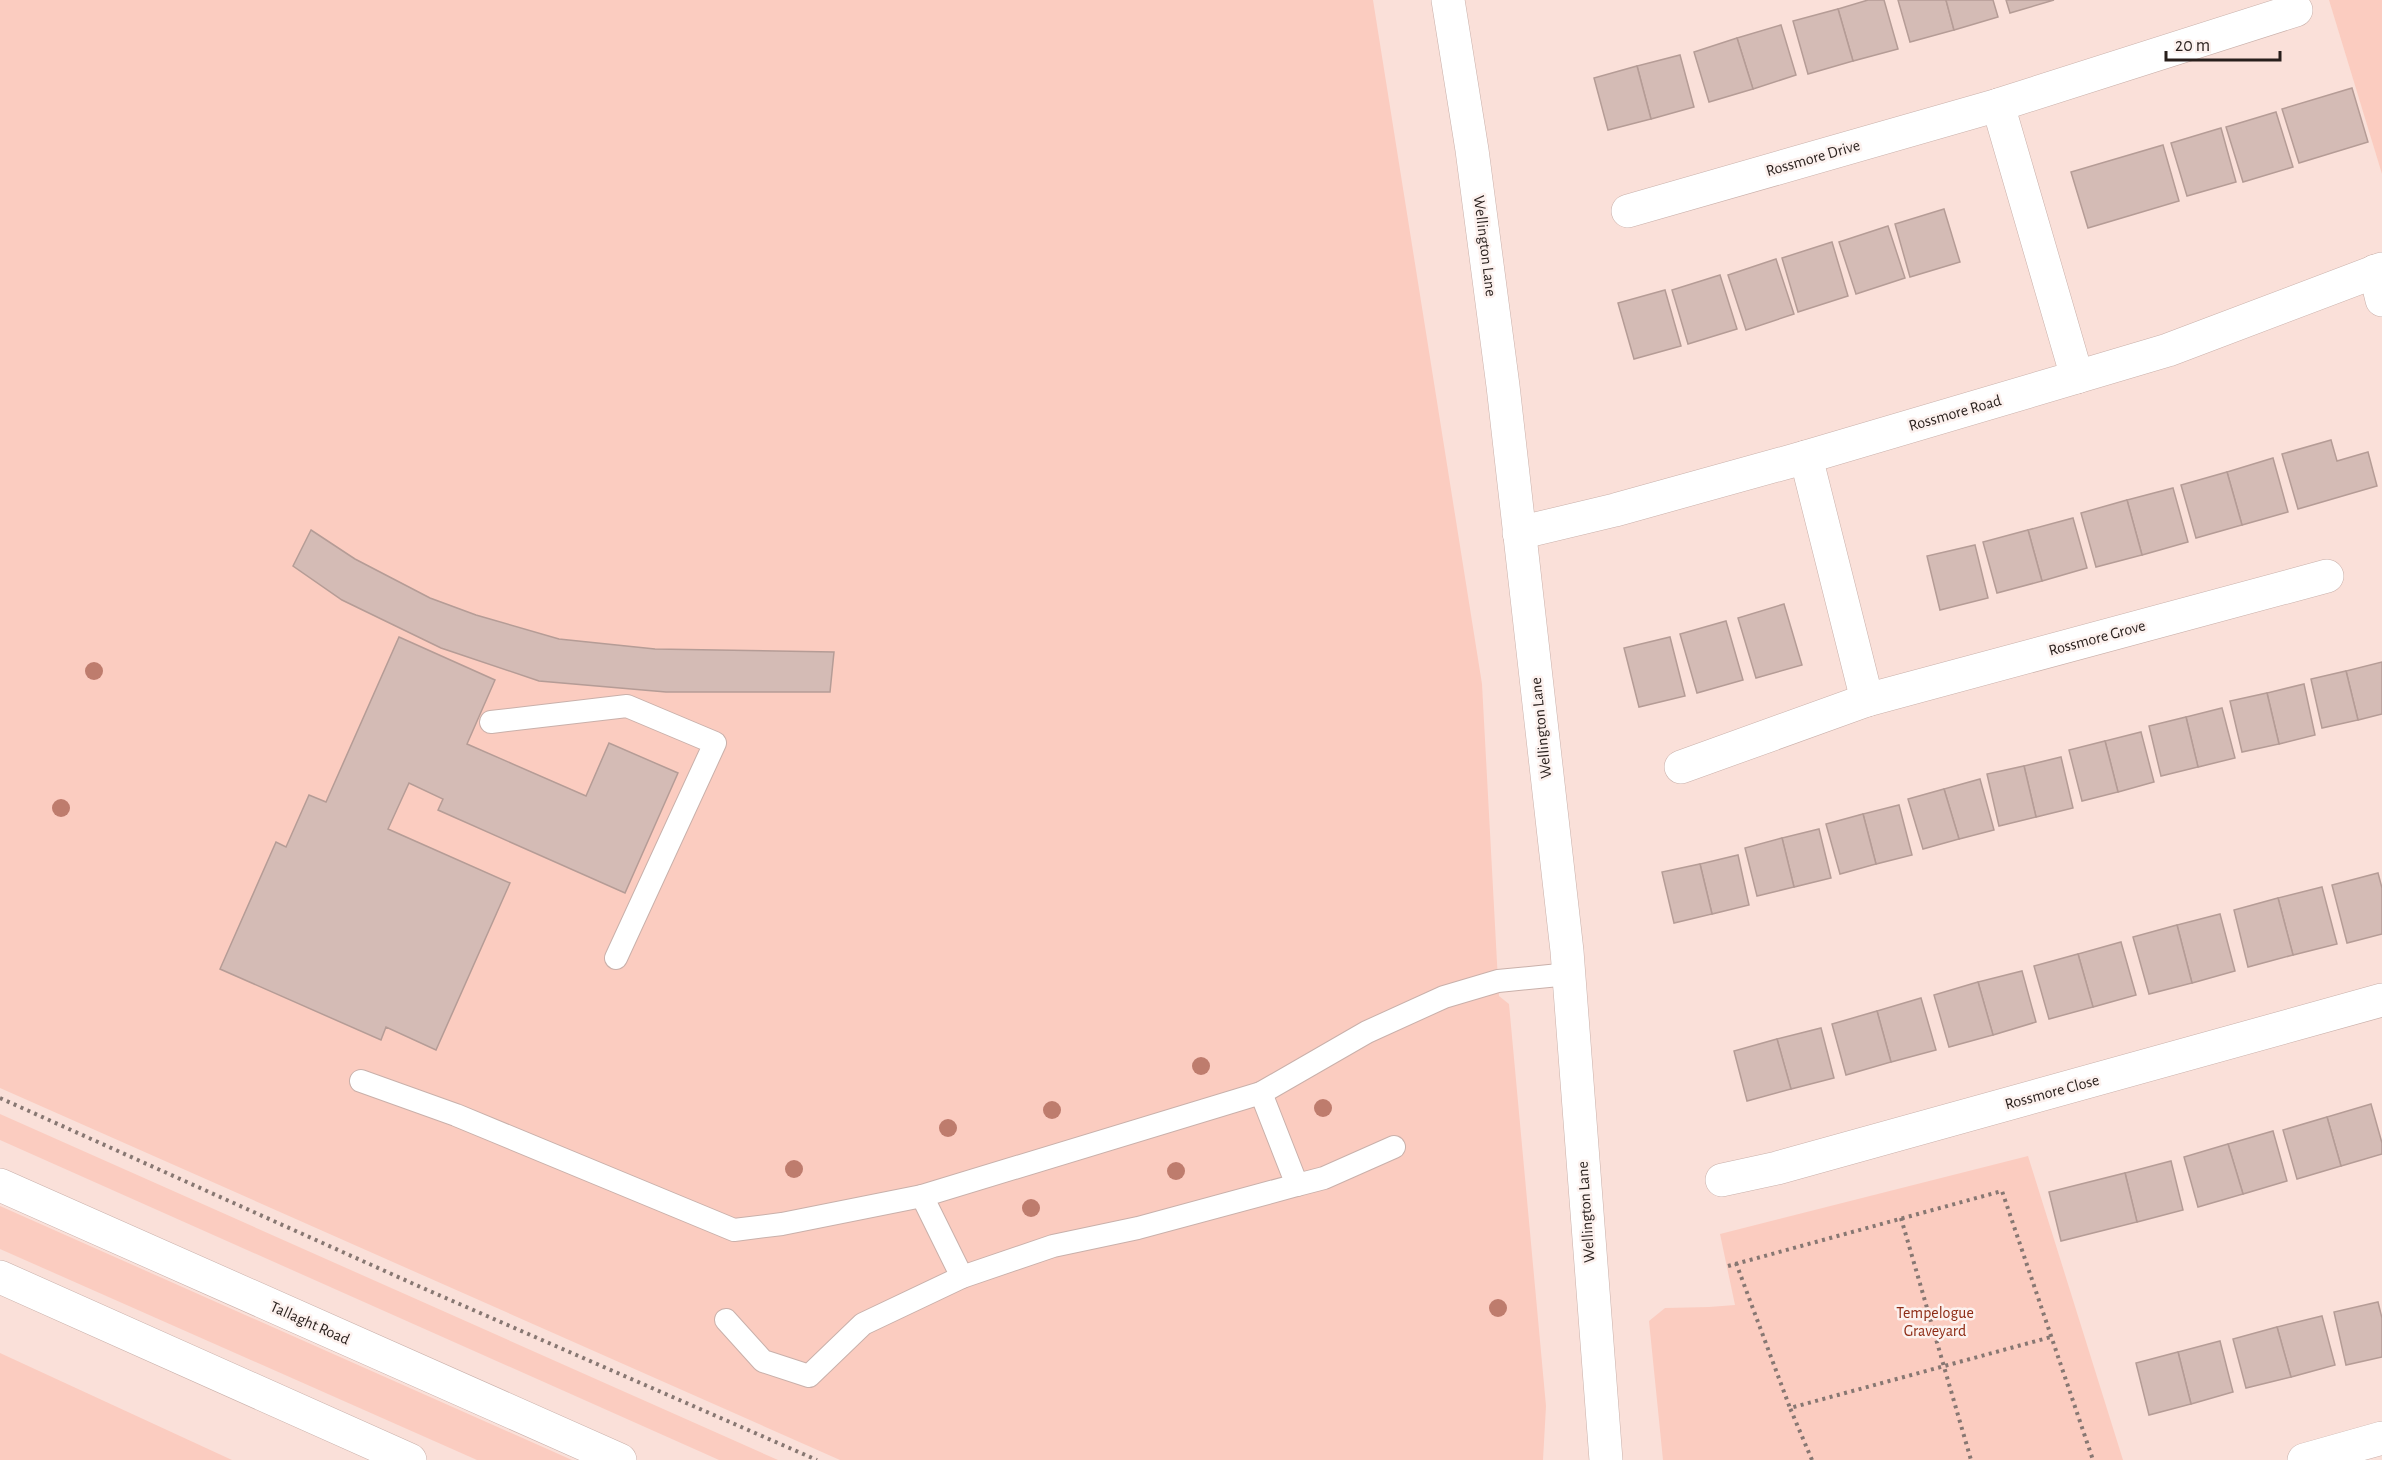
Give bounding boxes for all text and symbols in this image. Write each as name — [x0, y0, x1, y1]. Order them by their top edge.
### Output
scale bar — [2166, 24, 2280, 62]
text: 20 m — [2175, 37, 2210, 55]
street label: Rossmore Drive — [1764, 137, 1862, 179]
street label: Wellington Lane — [1471, 195, 1499, 297]
street label: Rossmore Road — [1907, 392, 2003, 434]
street label: Rossmore Grove — [2047, 617, 2147, 659]
street label: Wellington Lane — [1528, 677, 1554, 779]
street label: Rossmore Close — [2003, 1072, 2101, 1112]
street label: Wellington Lane — [1574, 1161, 1598, 1263]
street label: Tallaght Road — [268, 1298, 352, 1348]
park label: Tempelogue Graveyard — [1896, 1305, 1974, 1340]

